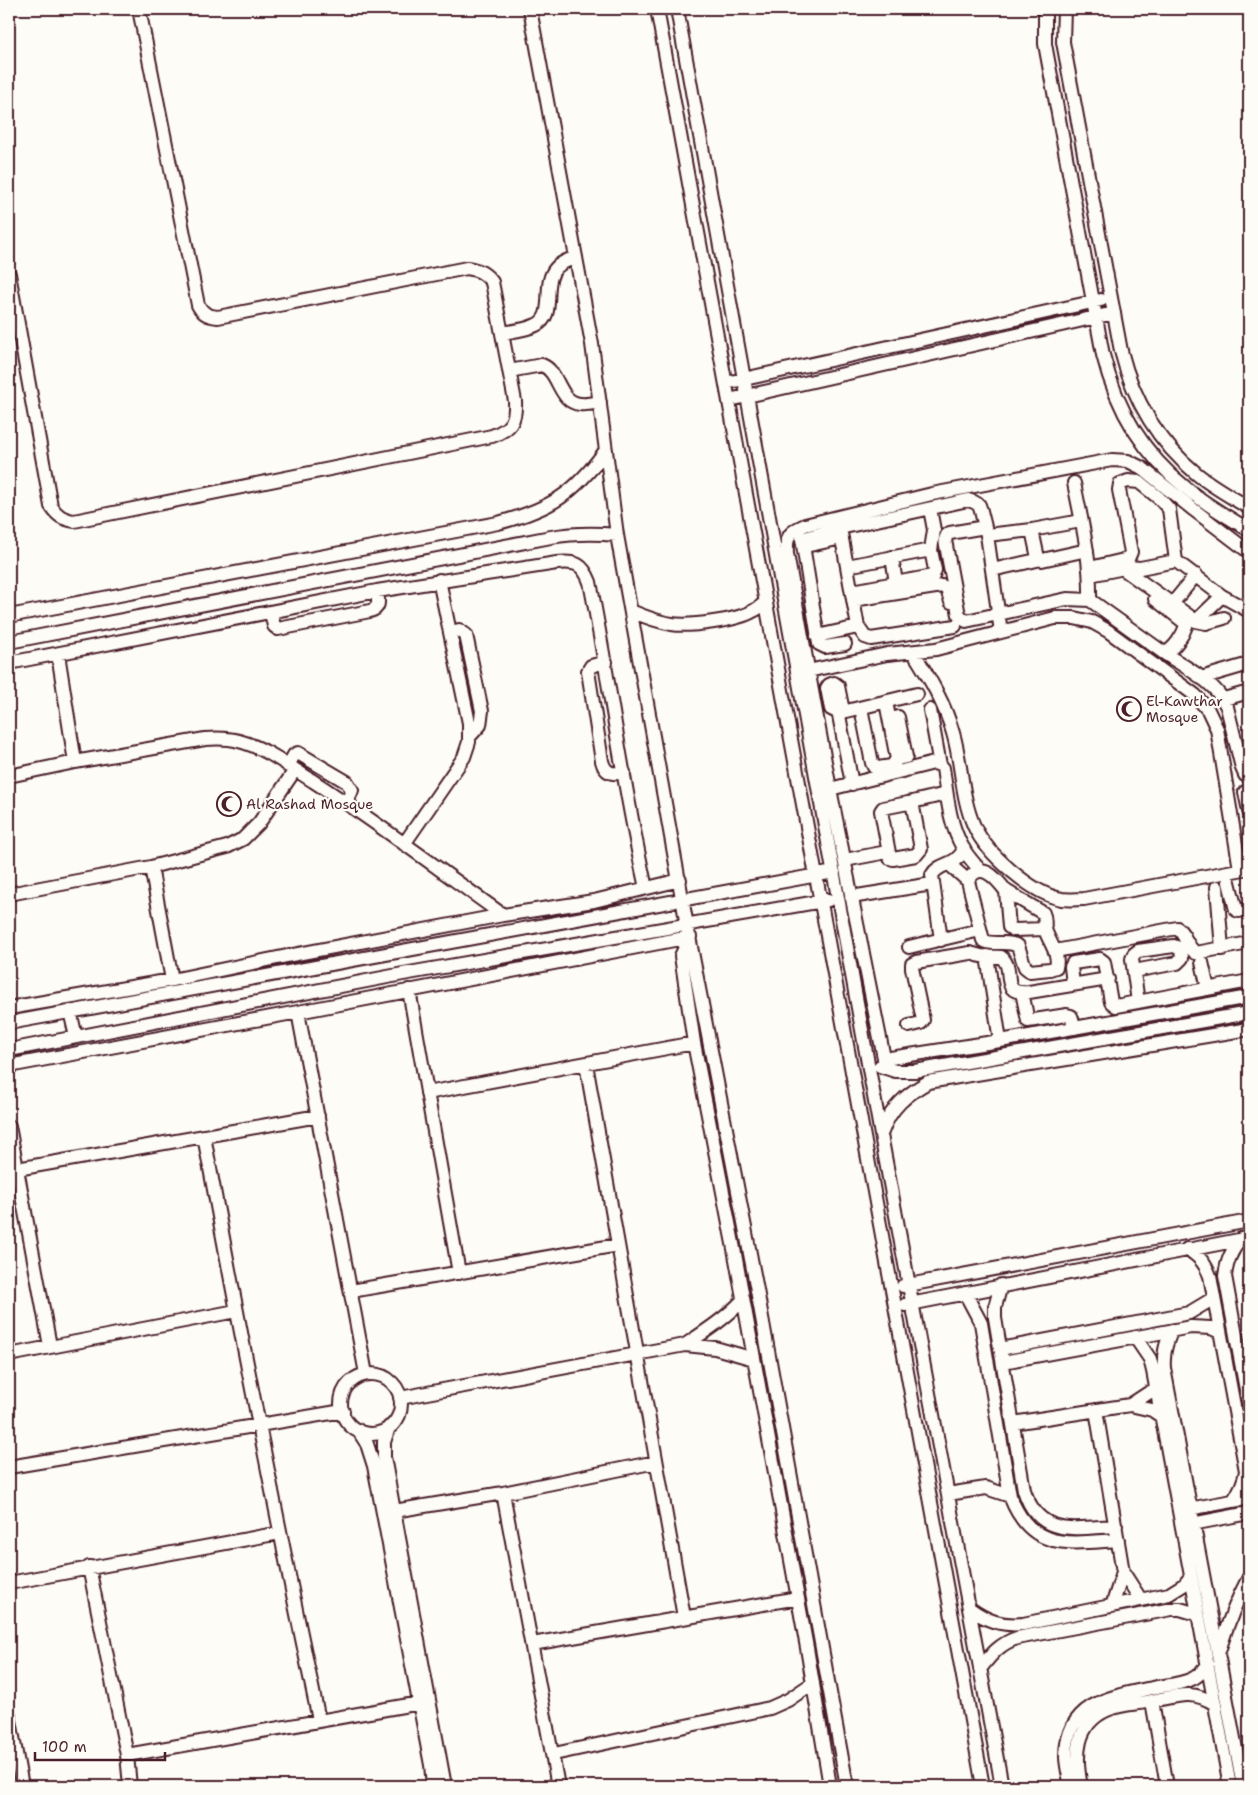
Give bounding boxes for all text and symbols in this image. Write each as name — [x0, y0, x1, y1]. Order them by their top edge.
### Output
place label: El-Kawthar Mosque — [1146, 692, 1223, 726]
mosque icon: El-Kawthar Mosque — [1116, 696, 1142, 722]
mosque icon: Al Rashad Mosque — [216, 791, 242, 817]
place label: Al Rashad Mosque — [246, 795, 373, 813]
scale bar — [35, 1730, 165, 1762]
text: 100 m — [42, 1737, 87, 1757]

